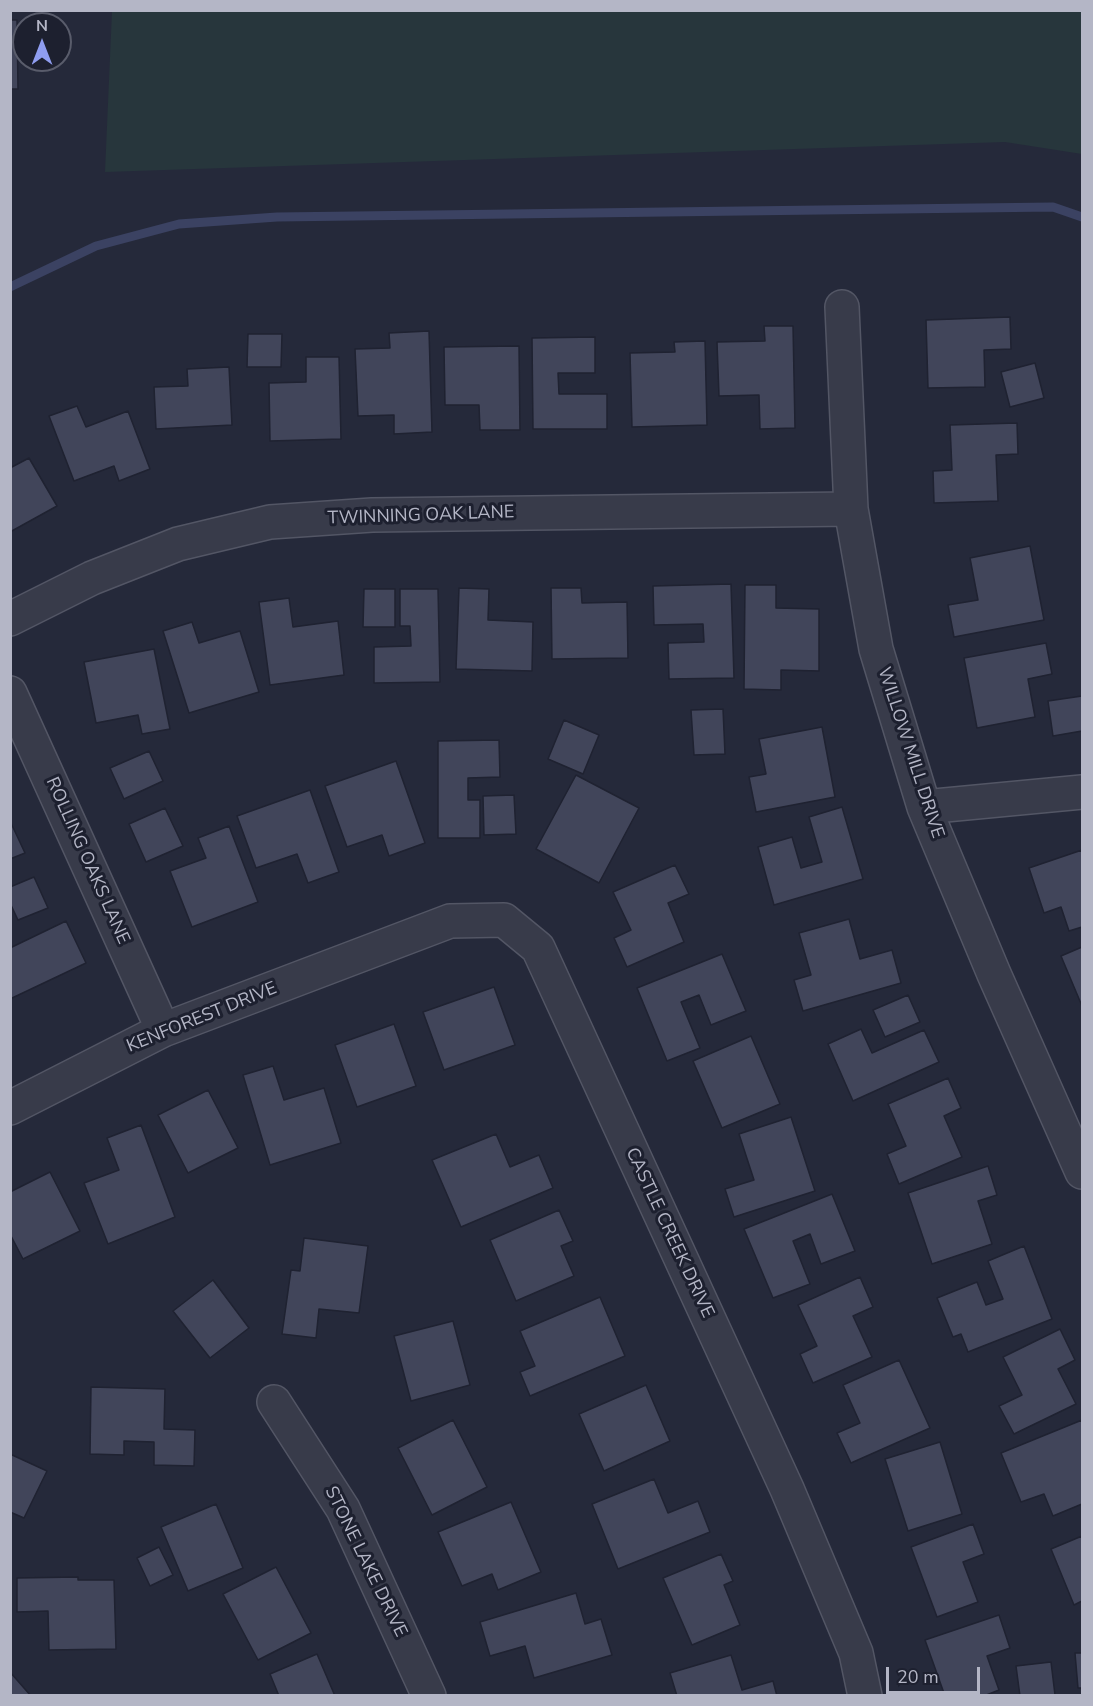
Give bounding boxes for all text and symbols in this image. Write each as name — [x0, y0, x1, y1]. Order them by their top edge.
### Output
north arrow — [12, 12, 72, 72]
text: N — [36, 15, 48, 37]
street label: TWINNING OAK LANE — [327, 502, 515, 530]
street label: WILLOW MILL DRIVE — [872, 665, 948, 841]
street label: ROLLING OAKS LANE — [40, 774, 134, 948]
street label: KENFOREST DRIVE — [124, 978, 280, 1058]
street label: CASTLE CREEK DRIVE — [620, 1144, 718, 1322]
street label: STONE LAKE DRIVE — [319, 1483, 411, 1641]
scale bar — [889, 1655, 984, 1693]
text: 20 m — [897, 1665, 939, 1689]

